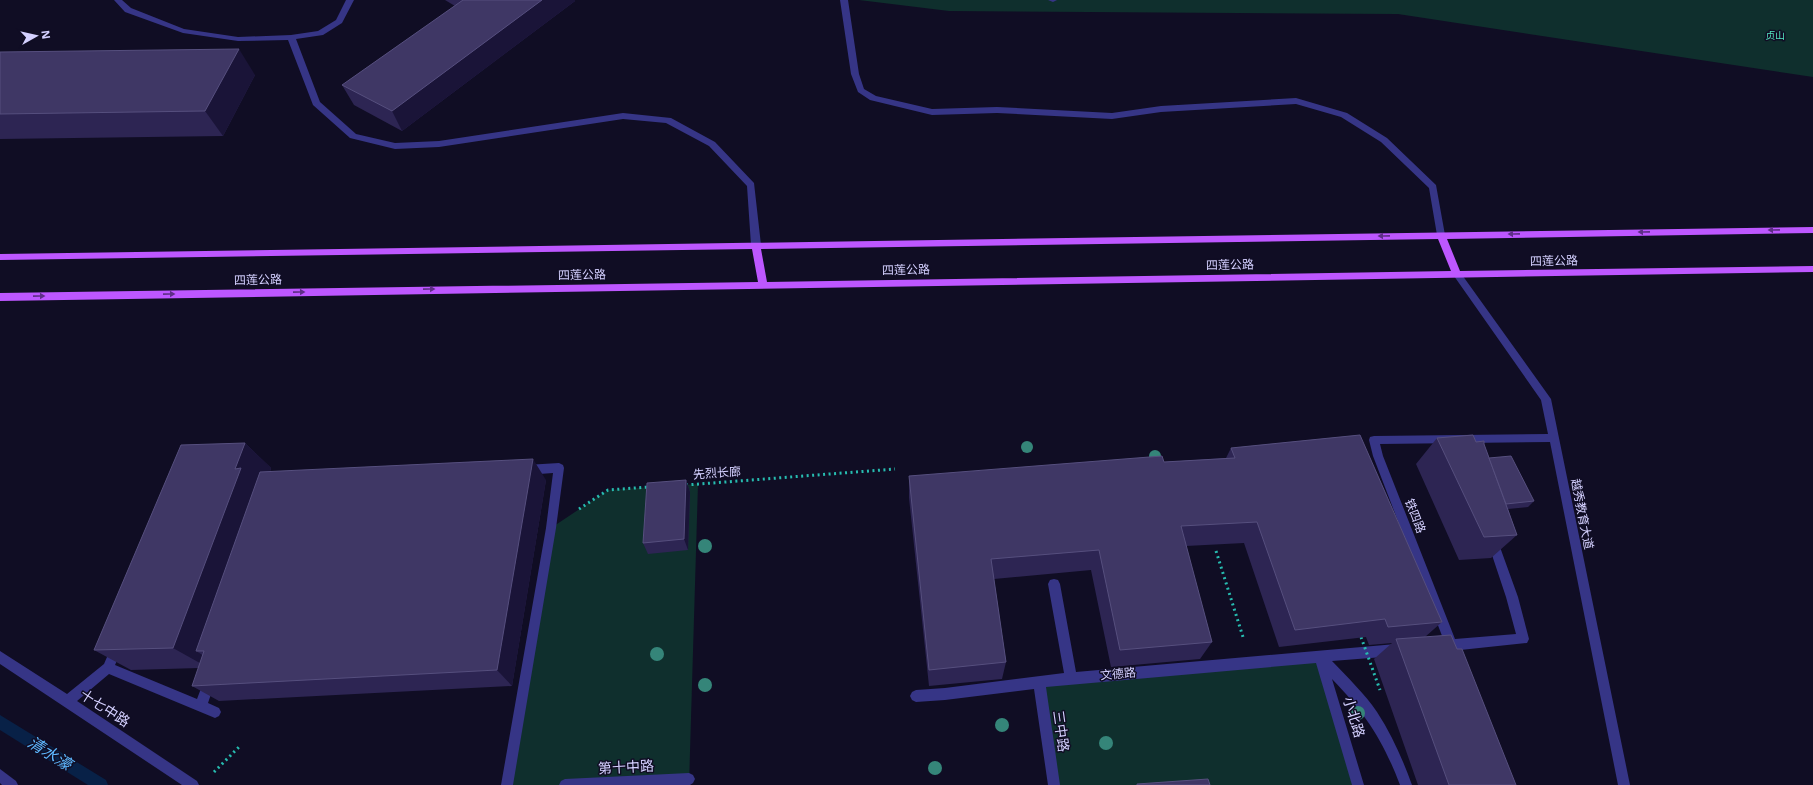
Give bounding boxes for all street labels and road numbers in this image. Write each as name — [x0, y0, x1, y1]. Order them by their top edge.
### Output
street label: 四莲公路 — [1530, 252, 1578, 269]
street label: 四莲公路 — [1206, 256, 1254, 273]
street label: 四莲公路 — [882, 261, 930, 278]
street label: 四莲公路 — [558, 266, 606, 283]
street label: 四莲公路 — [234, 271, 282, 288]
street label: 先烈长廊 — [692, 462, 742, 483]
street label: 越秀教育大道 — [1567, 477, 1598, 551]
street label: 铁四路 — [1401, 496, 1430, 536]
street label: 文德路 — [1099, 663, 1137, 684]
street label: 十七中路 — [77, 684, 134, 731]
street label: 小北路 — [1339, 694, 1370, 740]
street label: 三中路 — [1049, 709, 1074, 753]
street label: 第十中路 — [598, 756, 654, 777]

